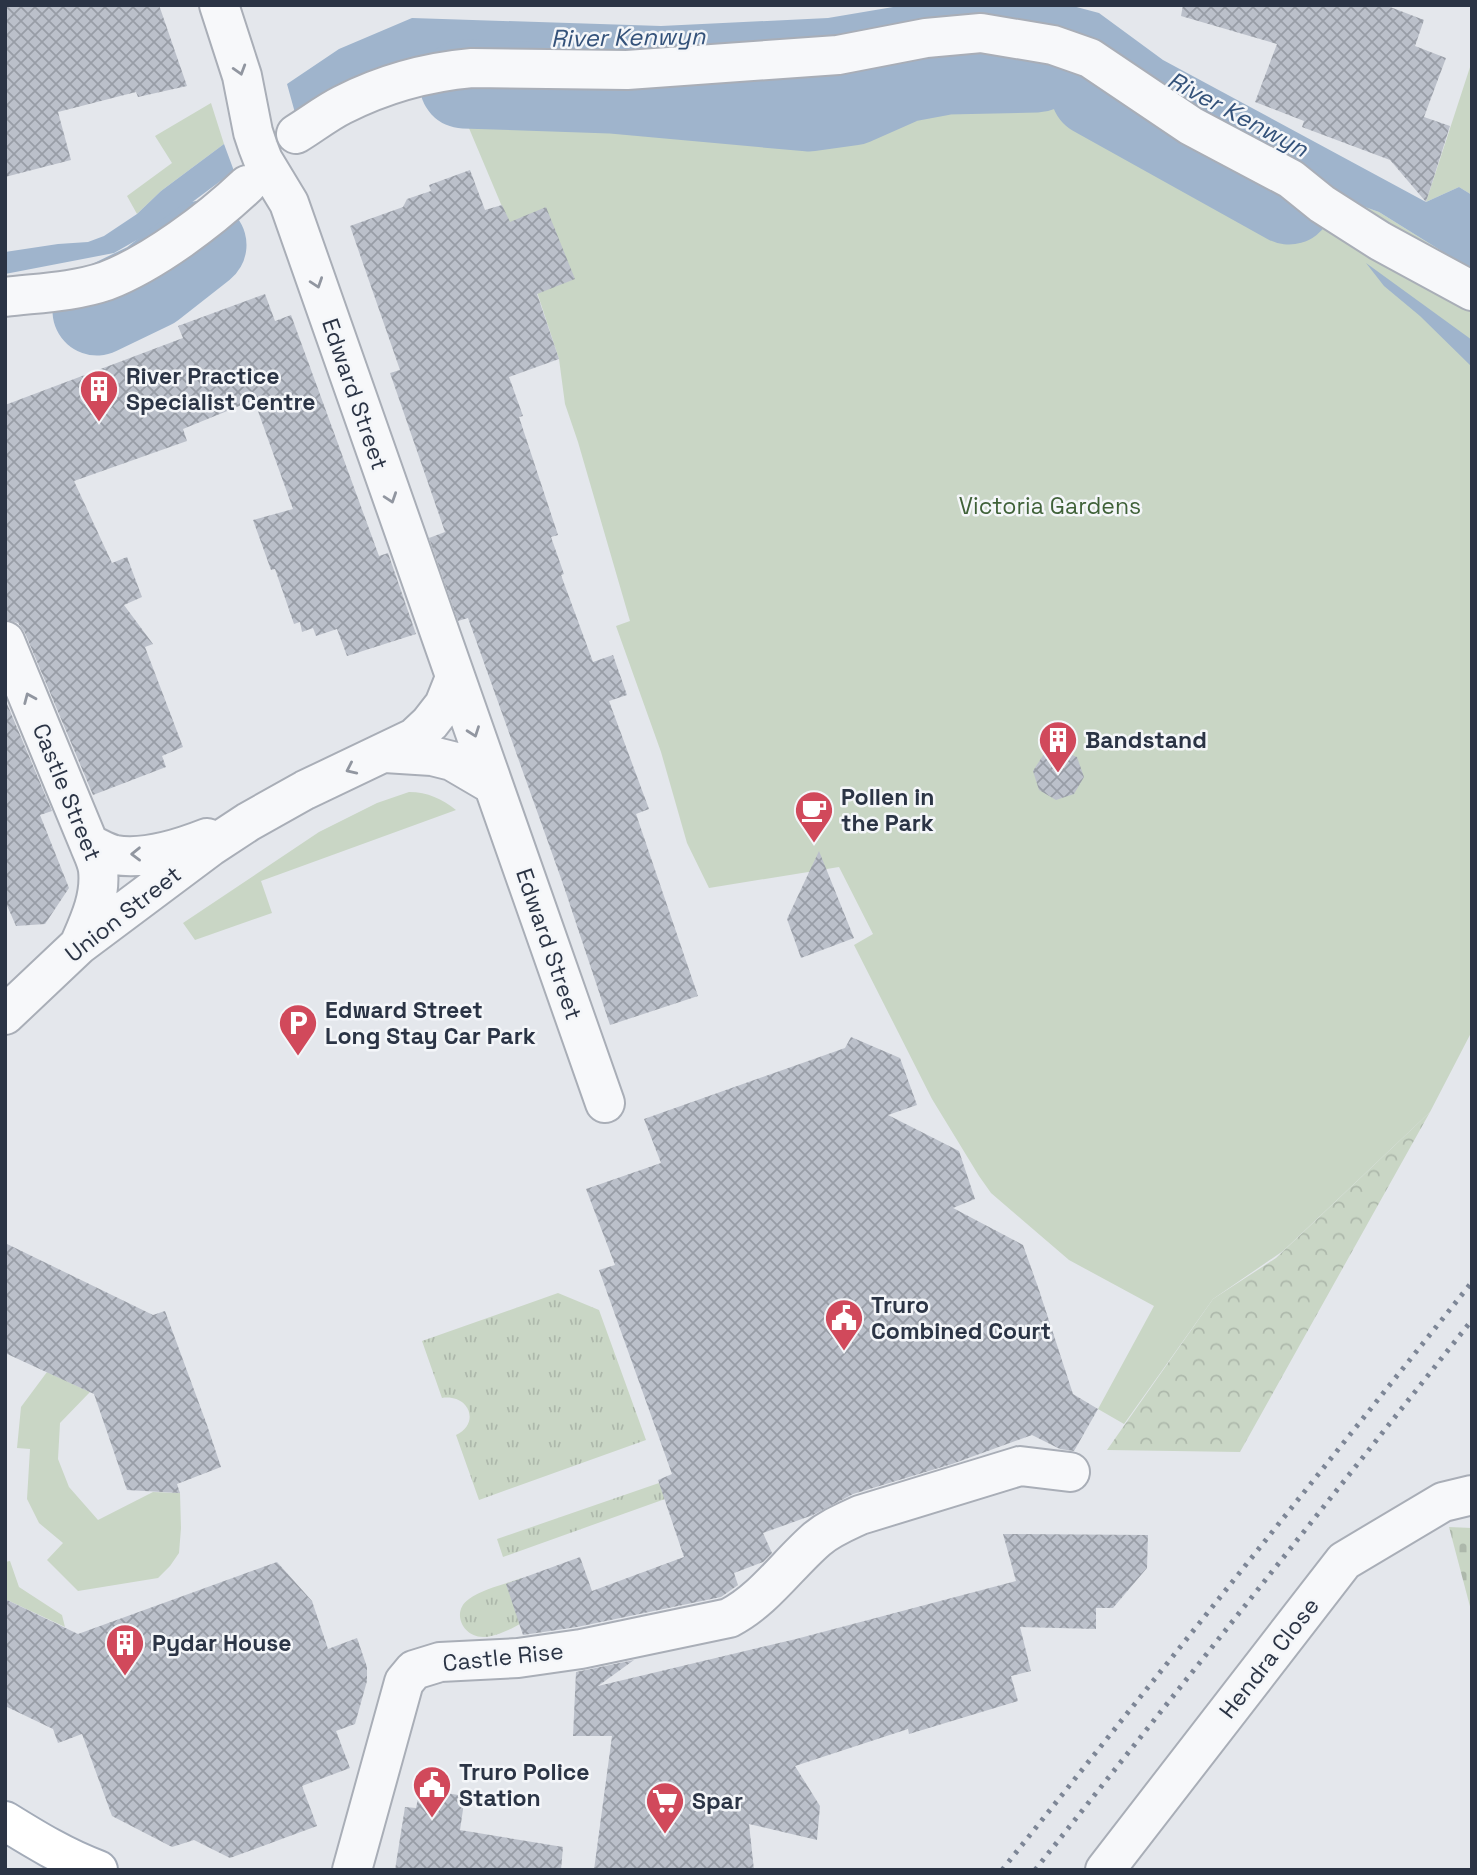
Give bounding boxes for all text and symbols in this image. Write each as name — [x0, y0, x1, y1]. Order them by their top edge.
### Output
water label: River Kenwyn — [550, 20, 707, 54]
one-way arrow — [232, 64, 246, 76]
water label: River Kenwyn — [1163, 64, 1315, 165]
one-way arrow — [309, 276, 323, 288]
street label: Edward Street — [315, 314, 395, 474]
place label: River Practice Specialist Centre — [126, 361, 316, 417]
building icon: River Practice Specialist Centre — [78, 368, 120, 423]
one-way arrow — [383, 491, 397, 503]
park label: Victoria Gardens — [959, 491, 1141, 521]
one-way arrow — [23, 693, 37, 705]
street label: Castle Street — [26, 719, 108, 865]
building icon: Bandstand — [1037, 719, 1079, 774]
place label: Bandstand — [1085, 725, 1207, 755]
one-way arrow — [465, 726, 479, 738]
one-way arrow — [346, 761, 358, 775]
place label: Pollen in the Park — [841, 782, 935, 838]
cafe icon: Pollen in the Park — [793, 789, 835, 844]
one-way arrow — [130, 847, 141, 862]
street label: Union Street — [59, 859, 187, 969]
street label: Edward Street — [509, 864, 589, 1024]
place label: Edward Street Long Stay Car Park — [325, 995, 536, 1051]
parking icon: Edward Street Long Stay Car Park — [277, 1002, 319, 1057]
place label: Truro Combined Court — [871, 1290, 1051, 1346]
public building icon: Truro Combined Court — [823, 1297, 865, 1352]
street label: Hendra Close — [1212, 1591, 1326, 1725]
building icon: Pydar House — [104, 1622, 146, 1677]
place label: Pydar House — [152, 1628, 292, 1658]
street label: Castle Rise — [441, 1636, 565, 1678]
place label: Truro Police Station — [459, 1757, 590, 1813]
public building icon: Truro Police Station — [411, 1764, 453, 1819]
supermarket icon: Spar — [644, 1780, 686, 1835]
place label: Spar — [692, 1786, 743, 1816]

